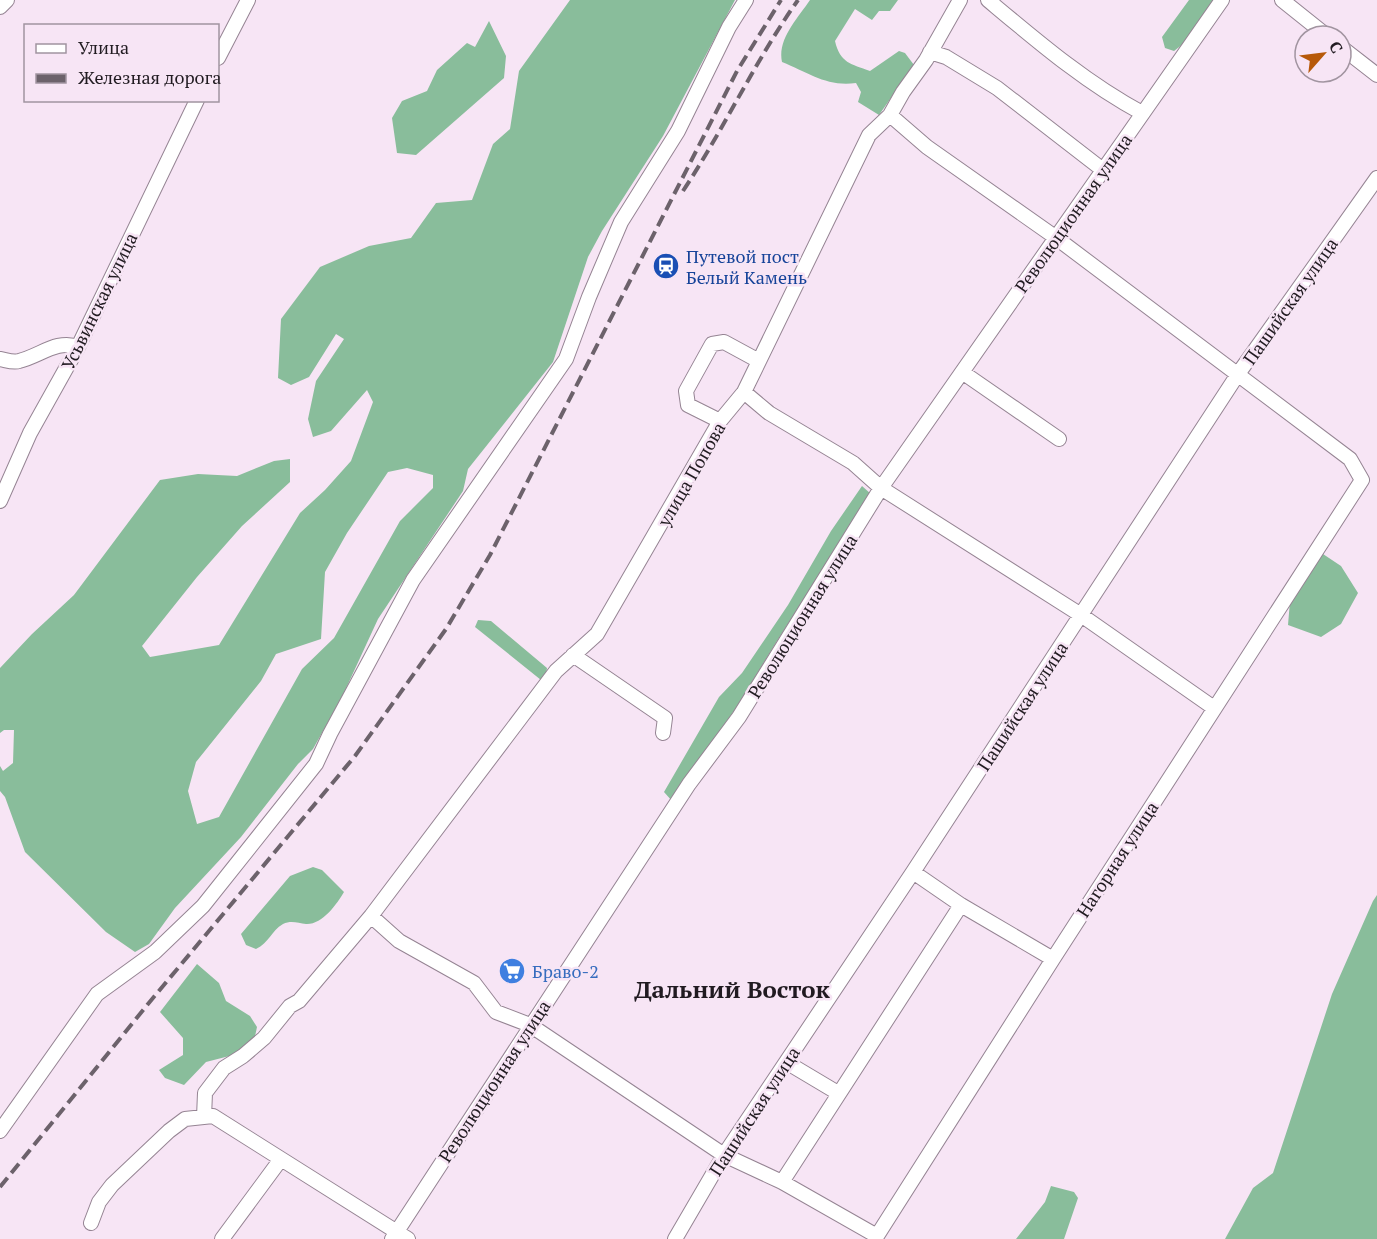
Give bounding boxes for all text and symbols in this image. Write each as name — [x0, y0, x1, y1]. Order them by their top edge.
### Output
legend — [24, 24, 219, 102]
north arrow — [1293, 24, 1353, 84]
text: Улица — [78, 35, 129, 59]
text: С — [1324, 37, 1348, 57]
text: Железная дорога — [78, 65, 221, 89]
street label: Революционная улица — [1009, 129, 1137, 297]
street label: Усьвинская улица — [55, 228, 143, 374]
street label: Пашийская улица — [1237, 233, 1343, 369]
place label: Путевой пост Белый Камень — [686, 244, 807, 289]
station icon: Путевой пост Белый Камень — [651, 251, 681, 281]
street label: улица Попова — [651, 418, 730, 531]
street label: Революционная улица — [742, 530, 862, 702]
street label: Пашийская улица — [971, 637, 1073, 775]
street label: Нагорная улица — [1071, 796, 1163, 922]
supermarket icon: Браво-2 — [497, 956, 527, 986]
place label: Браво-2 — [532, 959, 599, 983]
district label: Дальний Восток — [634, 973, 831, 1005]
street label: Революционная улица — [433, 995, 555, 1167]
street label: Пашийская улица — [703, 1042, 805, 1180]

